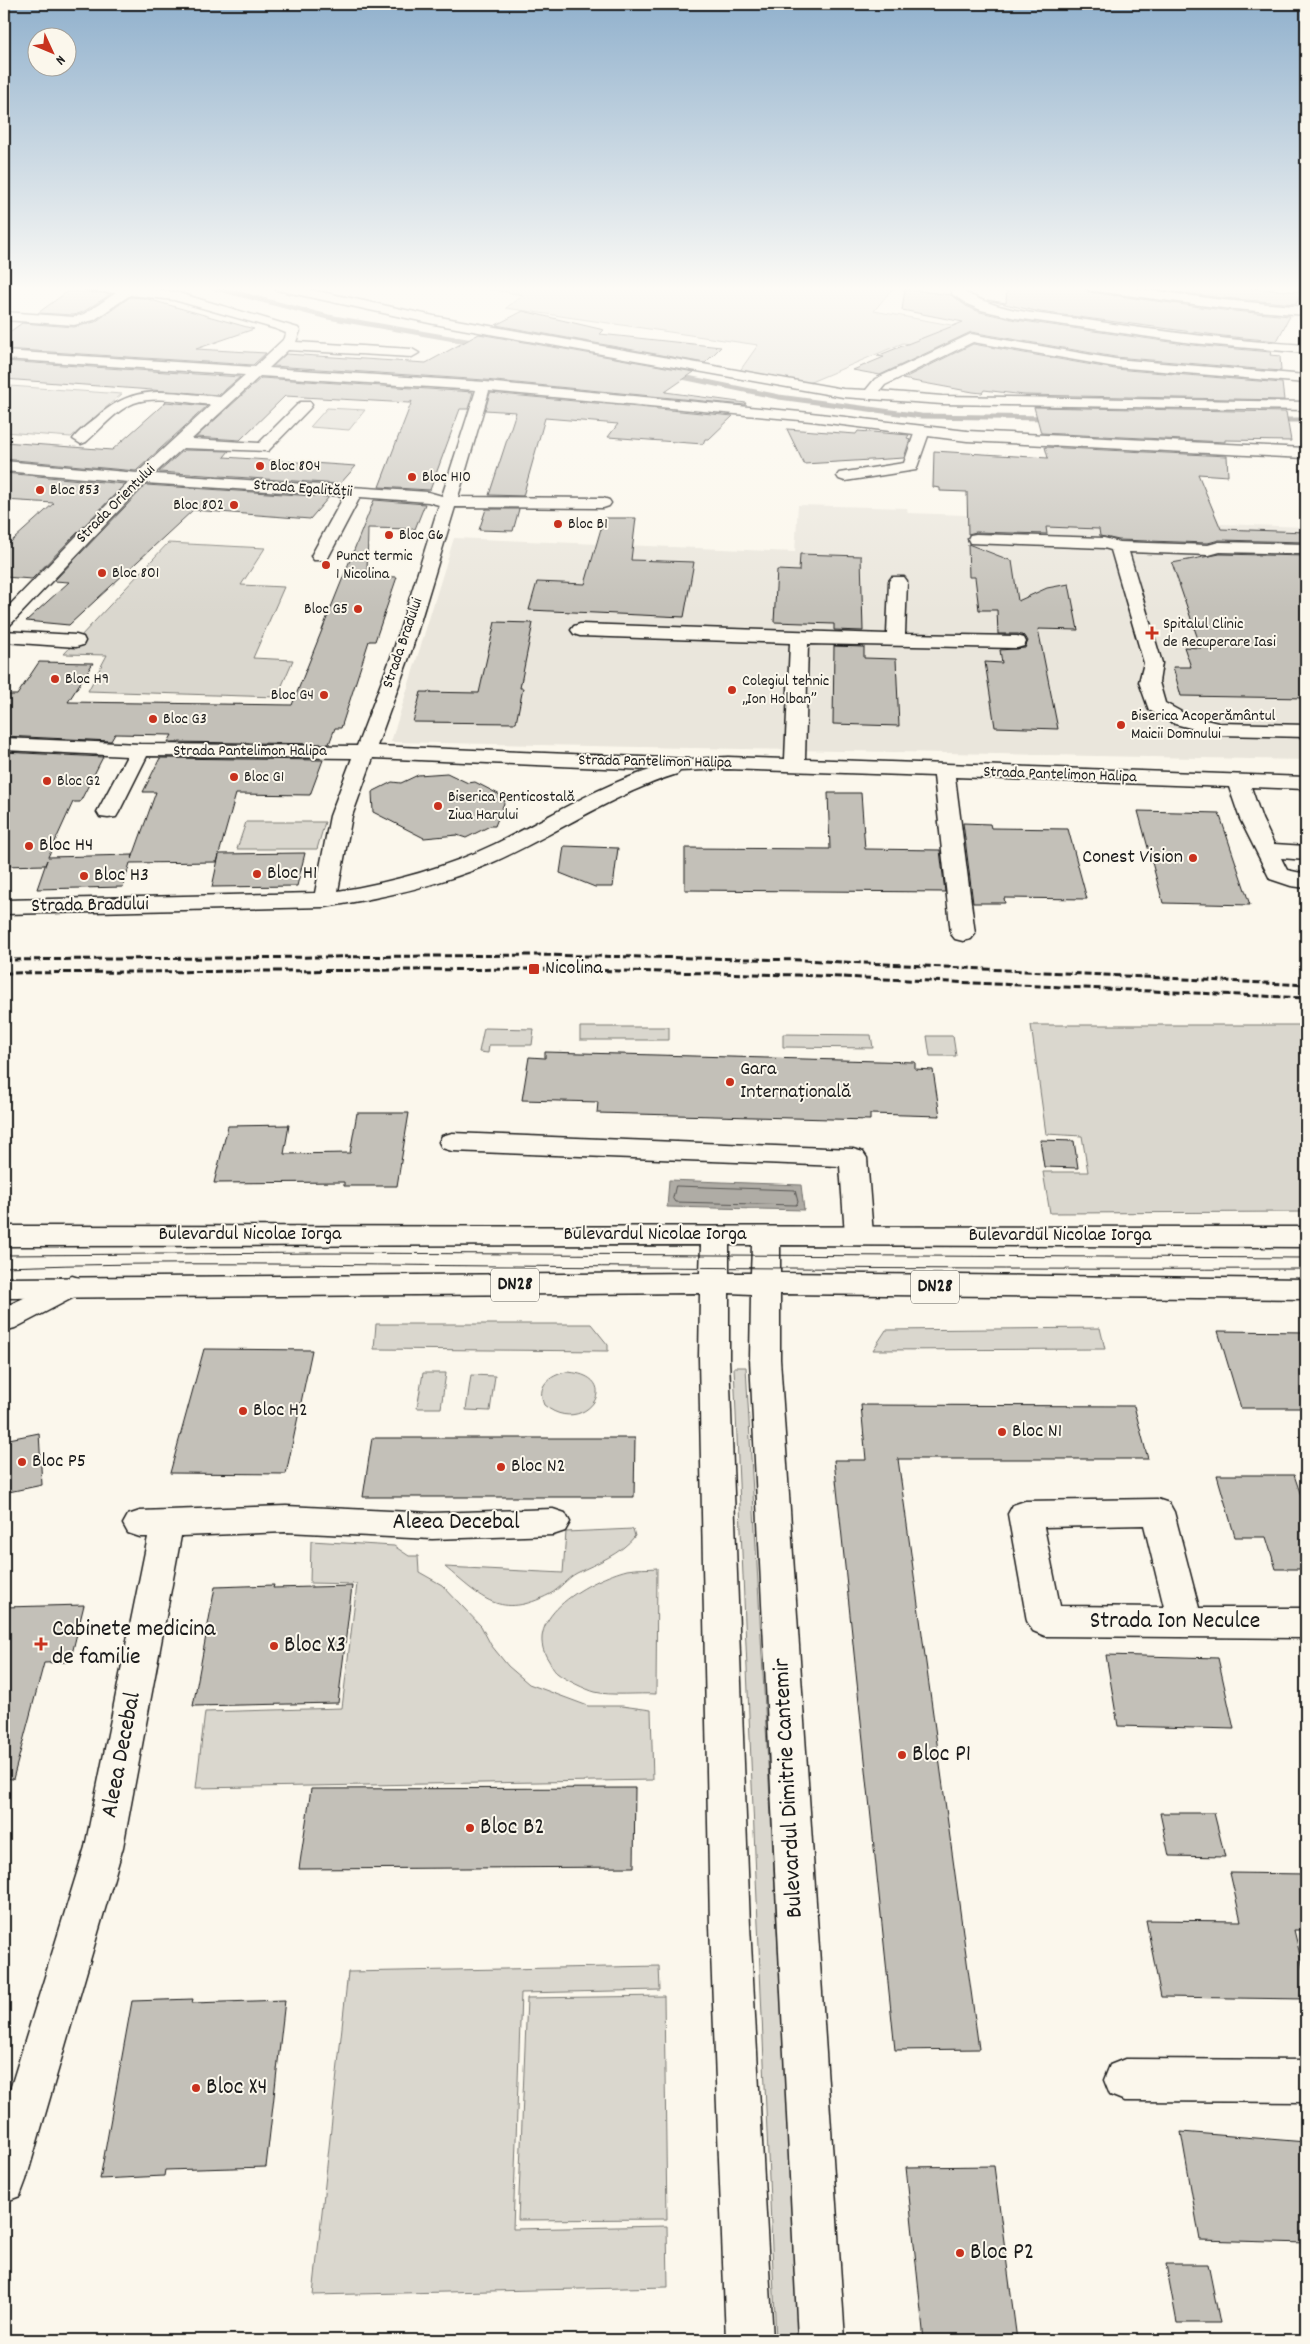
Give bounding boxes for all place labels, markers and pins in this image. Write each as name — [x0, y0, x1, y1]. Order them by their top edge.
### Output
place label: Bloc 804 — [270, 455, 320, 478]
marker: Bloc 804 — [254, 460, 266, 472]
place label: Bloc H10 — [422, 466, 471, 489]
marker: Bloc H10 — [406, 471, 418, 483]
place label: Bloc 853 — [50, 479, 100, 502]
marker: Bloc 853 — [34, 484, 46, 496]
place label: Bloc 802 — [173, 494, 224, 517]
marker: Bloc 802 — [228, 499, 240, 511]
place label: Bloc B1 — [568, 513, 608, 536]
marker: Bloc B1 — [552, 518, 564, 530]
place label: Bloc G6 — [399, 524, 444, 547]
marker: Bloc G6 — [383, 529, 395, 541]
place label: Punct termic 1 Nicolina — [336, 545, 413, 586]
marker: Punct termic 1 Nicolina — [320, 559, 332, 571]
place label: Bloc 801 — [112, 562, 159, 585]
marker: Bloc 801 — [96, 567, 108, 579]
place label: Bloc G5 — [304, 598, 348, 621]
marker: Bloc G5 — [352, 603, 364, 615]
place label: Spitalul Clinic de Recuperare Iasi — [1163, 613, 1276, 654]
marker: Spitalul Clinic de Recuperare Iasi — [1145, 626, 1159, 640]
place label: Bloc H9 — [65, 668, 109, 691]
place label: Colegiul tehnic „Ion Holban” — [742, 670, 829, 711]
marker: Bloc H9 — [49, 673, 61, 685]
place label: Bloc G4 — [271, 684, 314, 707]
marker: Colegiul tehnic „Ion Holban” — [726, 684, 738, 696]
marker: Bloc G4 — [318, 689, 330, 701]
place label: Biserica Acoperământul Maicii Domnului — [1131, 705, 1276, 746]
place label: Bloc G3 — [163, 708, 207, 731]
marker: Bloc G3 — [147, 713, 159, 725]
marker: Biserica Acoperământul Maicii Domnului — [1115, 719, 1127, 731]
place label: Bloc G1 — [244, 766, 284, 789]
place label: Bloc G2 — [57, 770, 101, 793]
marker: Bloc G1 — [228, 771, 240, 783]
marker: Bloc G2 — [41, 775, 53, 787]
place label: Biserica Penticostală Ziua Harului — [448, 786, 575, 827]
marker: Biserica Penticostală Ziua Harului — [432, 800, 444, 812]
place label: Bloc H4 — [39, 832, 93, 860]
marker: Bloc H4 — [23, 840, 35, 852]
place label: Conest Vision — [1082, 844, 1183, 872]
marker: Conest Vision — [1187, 852, 1199, 864]
place label: Bloc H1 — [267, 860, 317, 888]
place label: Bloc H3 — [94, 862, 149, 890]
marker: Bloc H1 — [251, 868, 263, 880]
marker: Bloc H3 — [78, 870, 90, 882]
place label: Nicolina — [545, 955, 603, 983]
marker: Nicolina — [527, 962, 541, 976]
place label: Gara Internațională — [740, 1056, 851, 1107]
marker: Gara Internațională — [724, 1076, 736, 1088]
place label: Bloc H2 — [253, 1397, 308, 1425]
marker: Bloc H2 — [237, 1405, 249, 1417]
place label: Bloc N1 — [1012, 1418, 1062, 1446]
marker: Bloc N1 — [996, 1426, 1008, 1438]
place label: Bloc P5 — [32, 1448, 86, 1476]
place label: Bloc N2 — [511, 1453, 565, 1481]
marker: Bloc P5 — [16, 1456, 28, 1468]
marker: Bloc N2 — [495, 1461, 507, 1473]
place label: Cabinete medicina de familie — [52, 1613, 216, 1675]
place label: Bloc X3 — [284, 1629, 346, 1663]
marker: Cabinete medicina de familie — [34, 1637, 48, 1651]
marker: Bloc X3 — [268, 1640, 280, 1652]
place label: Bloc P1 — [912, 1738, 971, 1772]
marker: Bloc P1 — [896, 1749, 908, 1761]
place label: Bloc B2 — [480, 1811, 545, 1845]
marker: Bloc B2 — [464, 1822, 476, 1834]
place label: Bloc X4 — [206, 2071, 267, 2105]
marker: Bloc X4 — [190, 2082, 202, 2094]
place label: Bloc P2 — [970, 2236, 1034, 2270]
marker: Bloc P2 — [954, 2247, 966, 2259]

